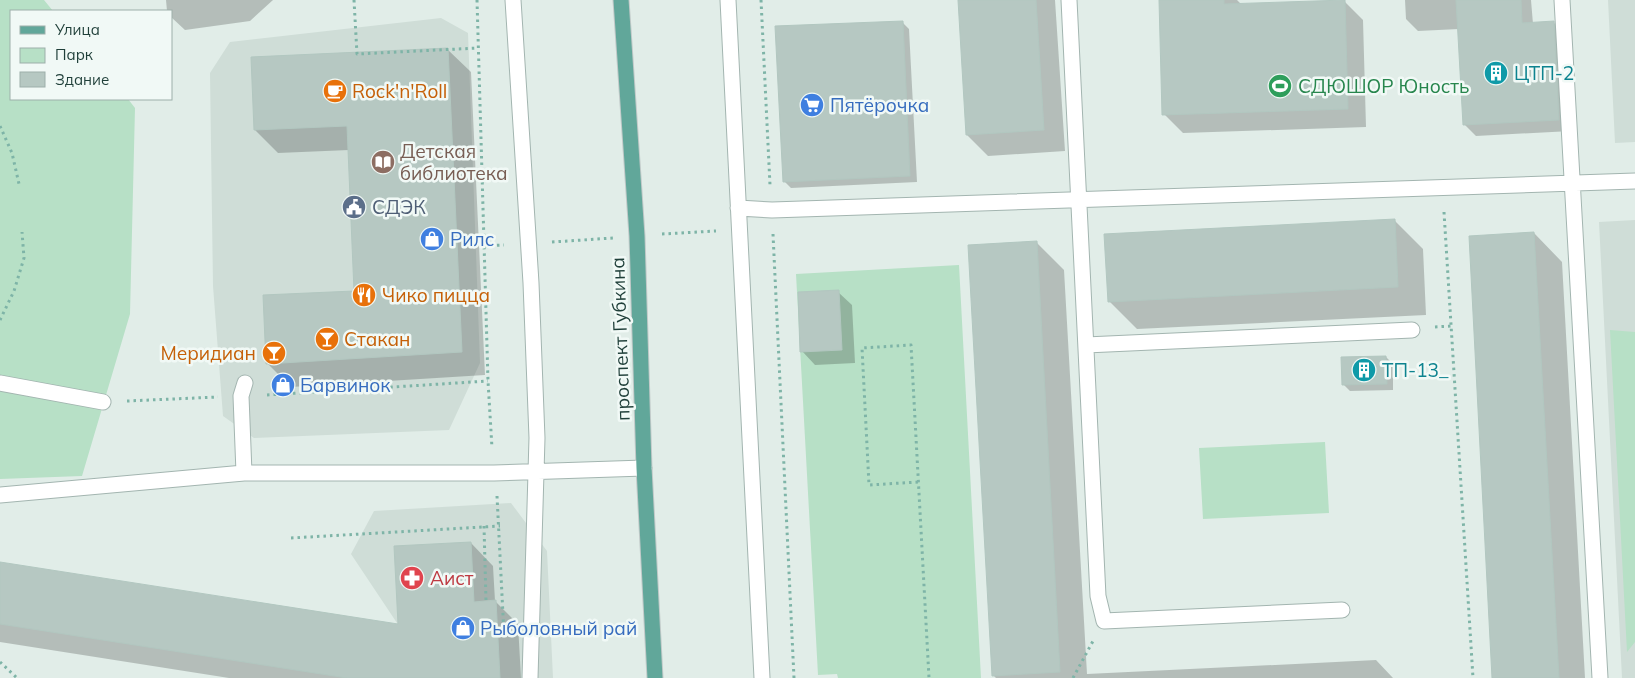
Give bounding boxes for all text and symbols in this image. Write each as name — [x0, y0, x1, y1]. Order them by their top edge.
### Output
legend — [10, 10, 172, 100]
text: Улица — [54, 20, 100, 39]
text: Парк — [55, 45, 94, 64]
building icon: ЦТП-2 — [1483, 60, 1509, 86]
place label: ЦТП-2 — [1514, 61, 1574, 85]
text: Здание — [55, 70, 109, 89]
sports icon: СДЮШОР Юность — [1267, 73, 1293, 99]
place label: СДЮШОР Юность — [1298, 74, 1469, 98]
cafe icon: Rock'n'Roll — [322, 78, 348, 104]
place label: Rock'n'Roll — [352, 79, 447, 103]
supermarket icon: Пятёрочка — [799, 92, 825, 118]
place label: Пятёрочка — [830, 93, 929, 117]
place label: Детская библиотека — [400, 139, 508, 185]
library icon: Детская библиотека — [370, 149, 396, 175]
public building icon: СДЭК — [341, 194, 367, 220]
place label: СДЭК — [372, 195, 426, 219]
shop icon: Рилс — [419, 226, 445, 252]
place label: Рилс — [450, 227, 494, 251]
street label: проспект Губкина — [605, 257, 635, 421]
restaurant icon: Чико пицца — [351, 282, 377, 308]
place label: Чико пицца — [382, 283, 490, 307]
bar icon: Стакан — [314, 326, 340, 352]
place label: Стакан — [344, 327, 410, 351]
bar icon: Меридиан — [261, 340, 287, 366]
place label: Меридиан — [160, 341, 256, 365]
building icon: ТП-13_ — [1351, 357, 1377, 383]
place label: ТП-13_ — [1382, 358, 1449, 382]
shop icon: Барвинок — [270, 372, 296, 398]
place label: Барвинок — [300, 373, 391, 397]
pharmacy icon: Аист — [399, 565, 425, 591]
place label: Аист — [430, 566, 474, 590]
shop icon: Рыболовный рай — [450, 615, 476, 641]
place label: Рыболовный рай — [480, 616, 637, 640]

